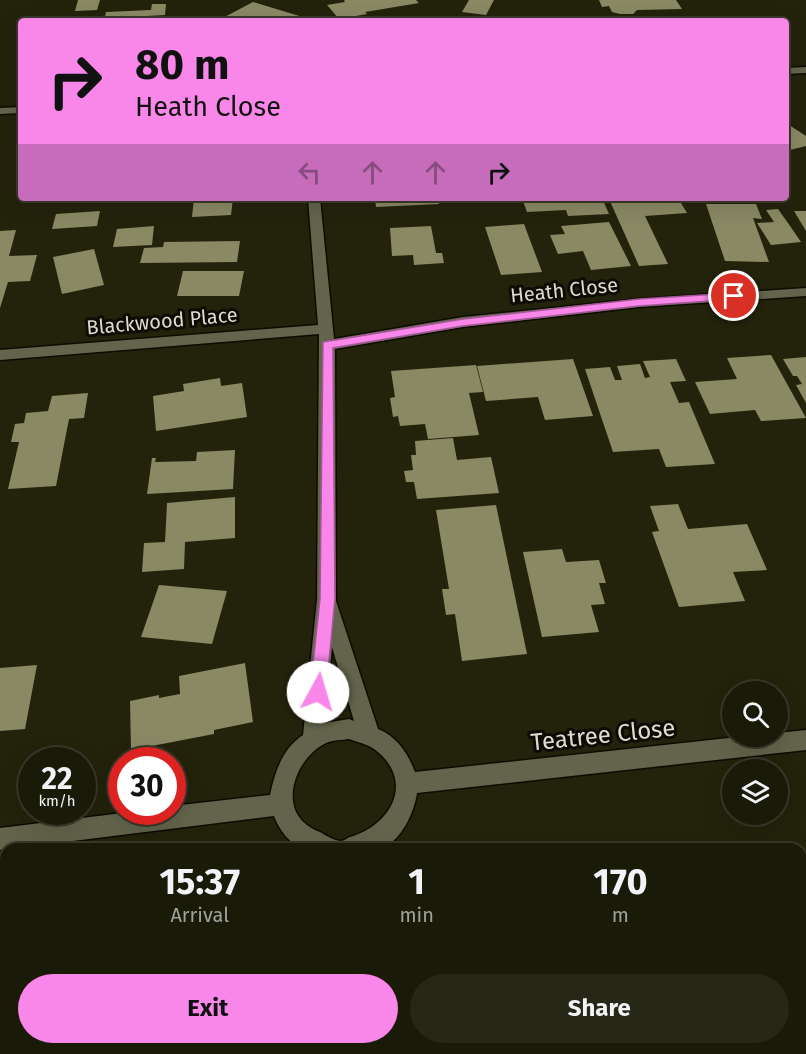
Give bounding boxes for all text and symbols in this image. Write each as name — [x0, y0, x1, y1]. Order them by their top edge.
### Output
text: 80 m — [135, 40, 229, 90]
icon: right — [36, 42, 114, 120]
text: Heath Close — [135, 91, 281, 123]
icon: left — [293, 156, 326, 189]
icon: ahead — [356, 156, 389, 189]
icon: ahead — [419, 156, 452, 189]
icon: right — [482, 156, 515, 189]
pin — [708, 270, 759, 321]
street label: Heath Close — [509, 272, 619, 308]
icon: arrive — [717, 279, 750, 312]
street label: Blackwood Place — [85, 302, 239, 340]
position arrow — [286, 660, 350, 724]
map controls — [722, 681, 788, 825]
button: search — [722, 681, 788, 747]
street label: Teatree Close — [529, 713, 677, 757]
speed limit sign: 30 — [108, 747, 186, 825]
button: layers — [722, 759, 788, 825]
text: 22 — [41, 761, 73, 797]
text: km/h — [38, 792, 76, 810]
text: 15:37 — [159, 860, 240, 904]
text: 1 — [408, 860, 425, 904]
text: 170 — [593, 860, 648, 904]
text: Arrival — [170, 903, 229, 927]
text: min — [399, 903, 434, 927]
text: m — [612, 903, 629, 927]
button: Exit — [18, 974, 398, 1043]
button: Share — [410, 974, 789, 1043]

